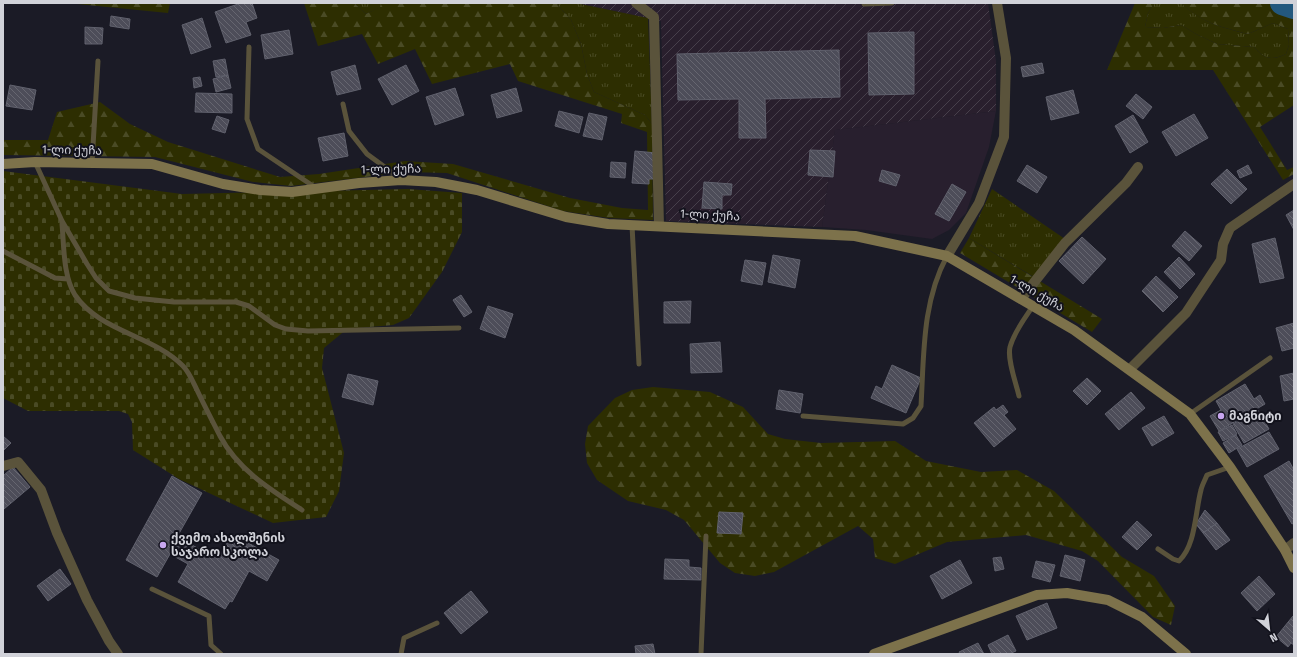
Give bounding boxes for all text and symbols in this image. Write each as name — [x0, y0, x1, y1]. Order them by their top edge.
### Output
street label: 1-ლი ქუჩა — [42, 142, 102, 159]
street label: 1-ლი ქუჩა — [361, 161, 421, 178]
street label: 1-ლი ქუჩა — [680, 206, 740, 225]
street label: 1-ლი ქუჩა — [1007, 272, 1066, 315]
place label: მაგნიტი — [1229, 409, 1282, 423]
marker: მაგნიტი — [1216, 411, 1226, 421]
place label: ქვემო ახალშენის საჯარო სკოლა — [171, 531, 285, 560]
marker: ქვემო ახალშენის საჯარო სკოლა — [158, 540, 168, 550]
north arrow — [1249, 609, 1289, 649]
text: N — [1267, 630, 1279, 645]

